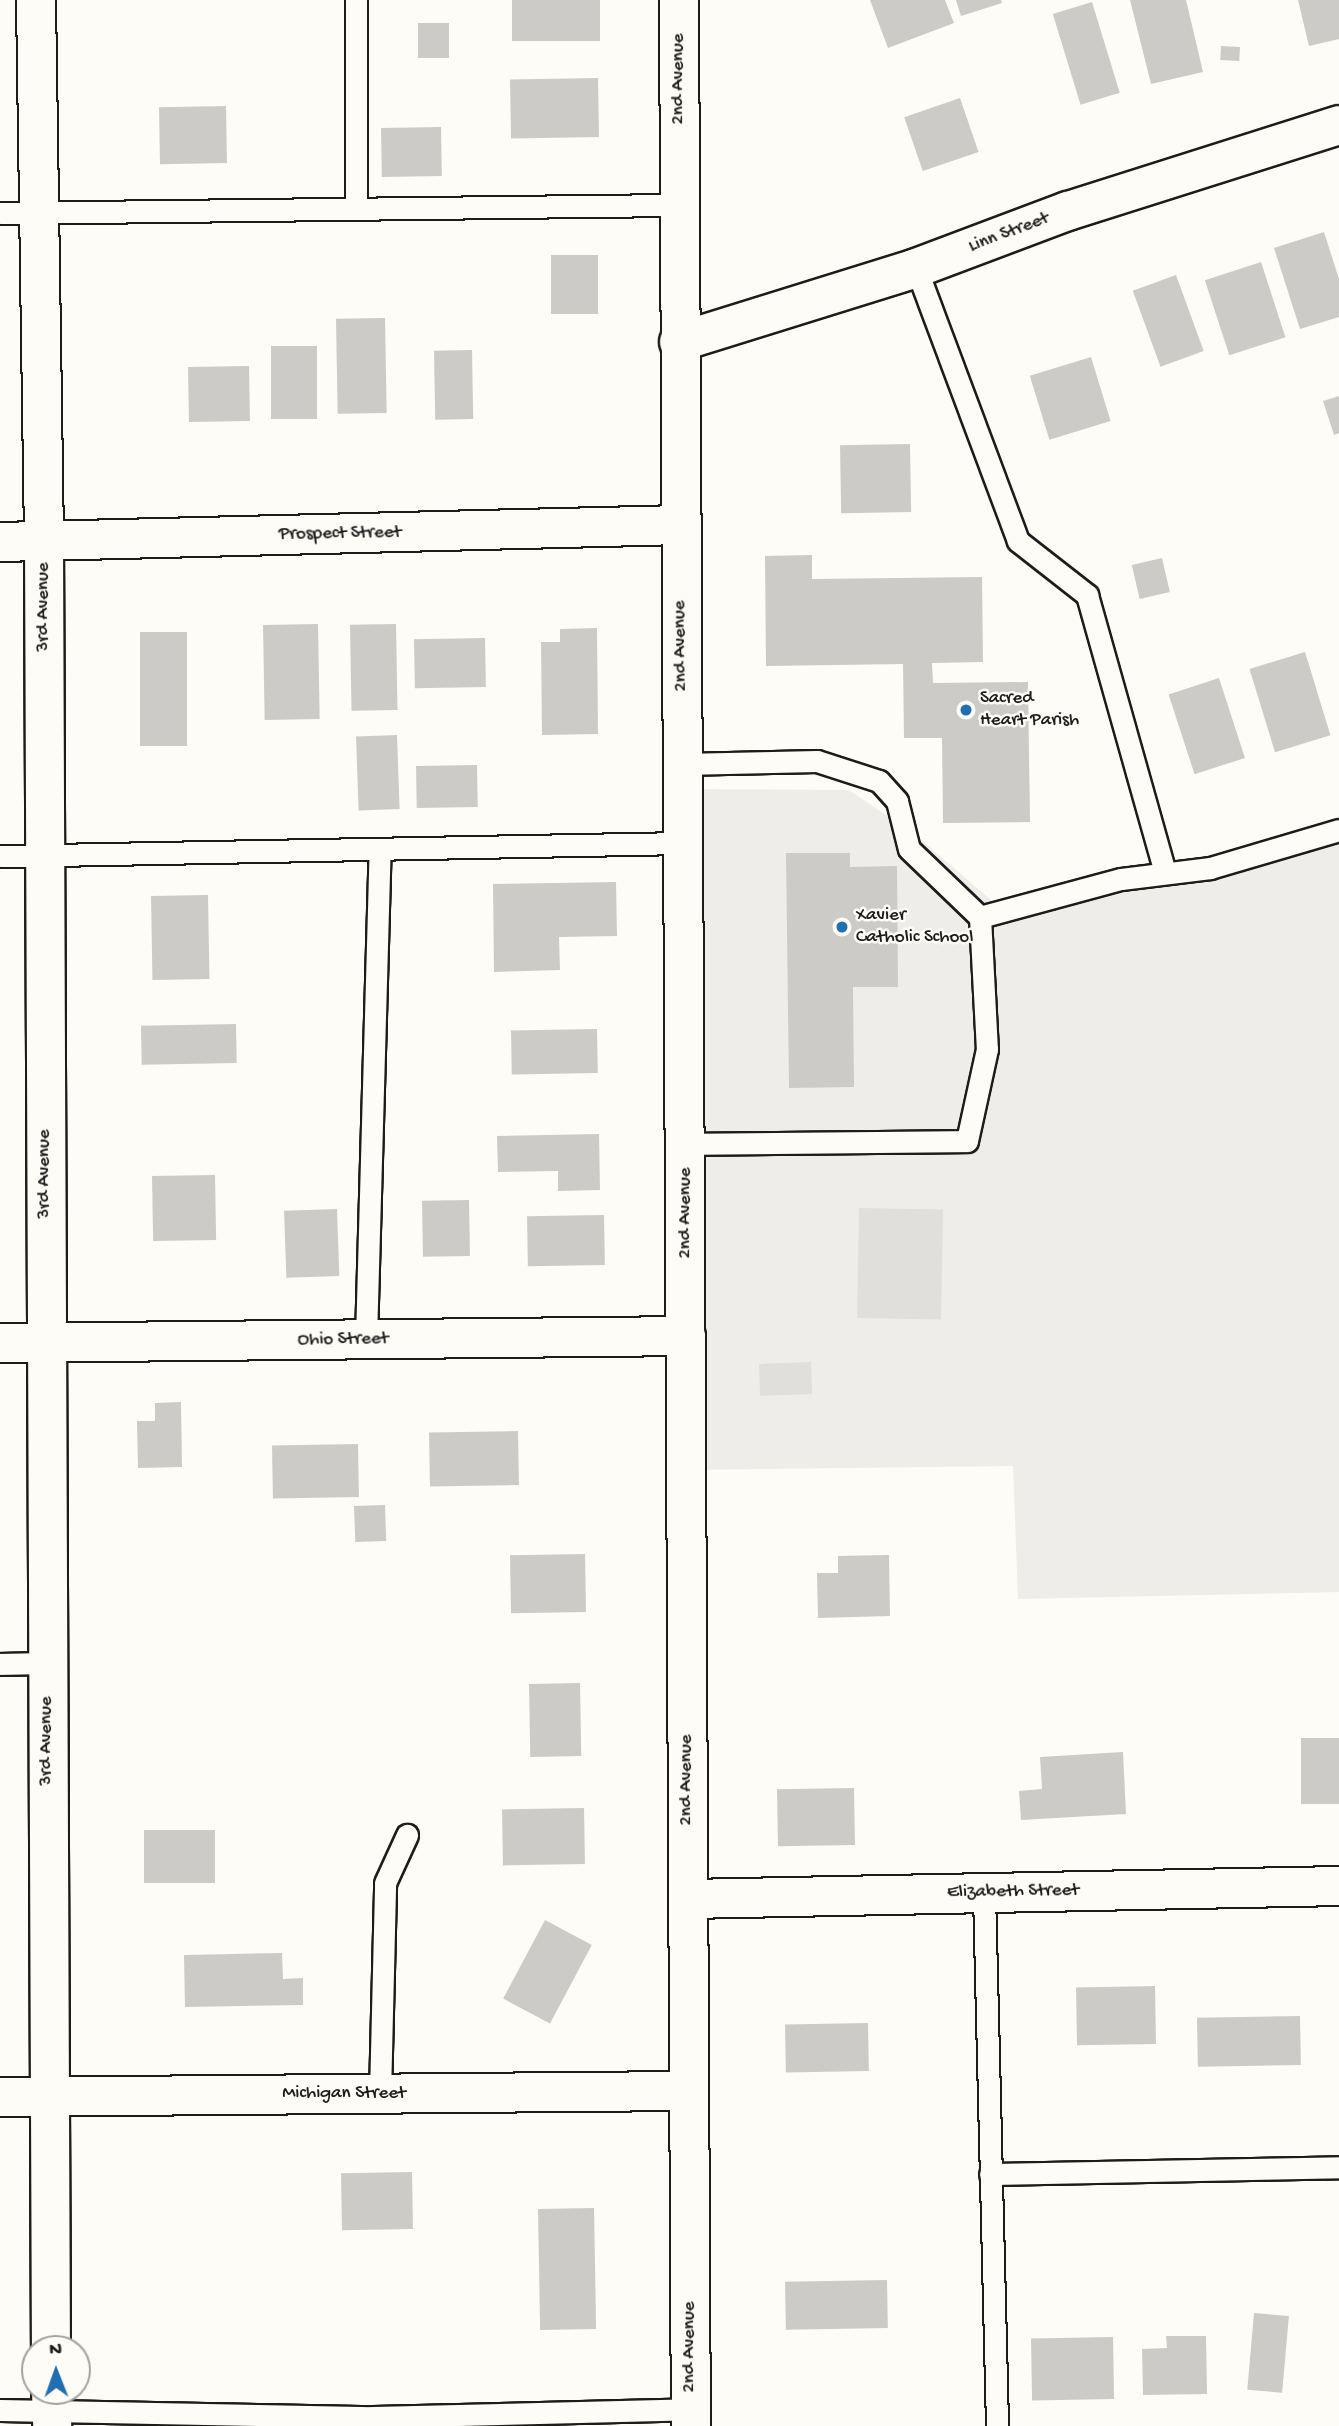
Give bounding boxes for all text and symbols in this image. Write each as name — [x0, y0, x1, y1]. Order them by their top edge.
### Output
street label: 2nd Avenue — [668, 33, 690, 125]
street label: Linn Street — [966, 207, 1052, 259]
street label: Prospect Street — [279, 522, 401, 546]
street label: 3rd Avenue — [33, 562, 55, 652]
street label: 2nd Avenue — [669, 600, 693, 692]
place label: Sacred Heart Parish — [980, 688, 1079, 732]
marker: Sacred Heart Parish — [958, 702, 974, 718]
place label: Xavier Catholic School — [856, 905, 973, 949]
marker: Xavier Catholic School — [834, 919, 850, 935]
street label: 3rd Avenue — [34, 1129, 56, 1219]
street label: 2nd Avenue — [675, 1167, 697, 1259]
street label: Ohio Street — [297, 1328, 389, 1352]
street label: 3rd Avenue — [36, 1696, 58, 1786]
street label: 2nd Avenue — [676, 1734, 698, 1826]
street label: Elizabeth Street — [947, 1879, 1079, 1905]
street label: Michigan Street — [282, 2083, 406, 2105]
street label: 2nd Avenue — [679, 2301, 701, 2393]
north arrow — [21, 2335, 91, 2405]
text: N — [49, 2339, 62, 2362]

